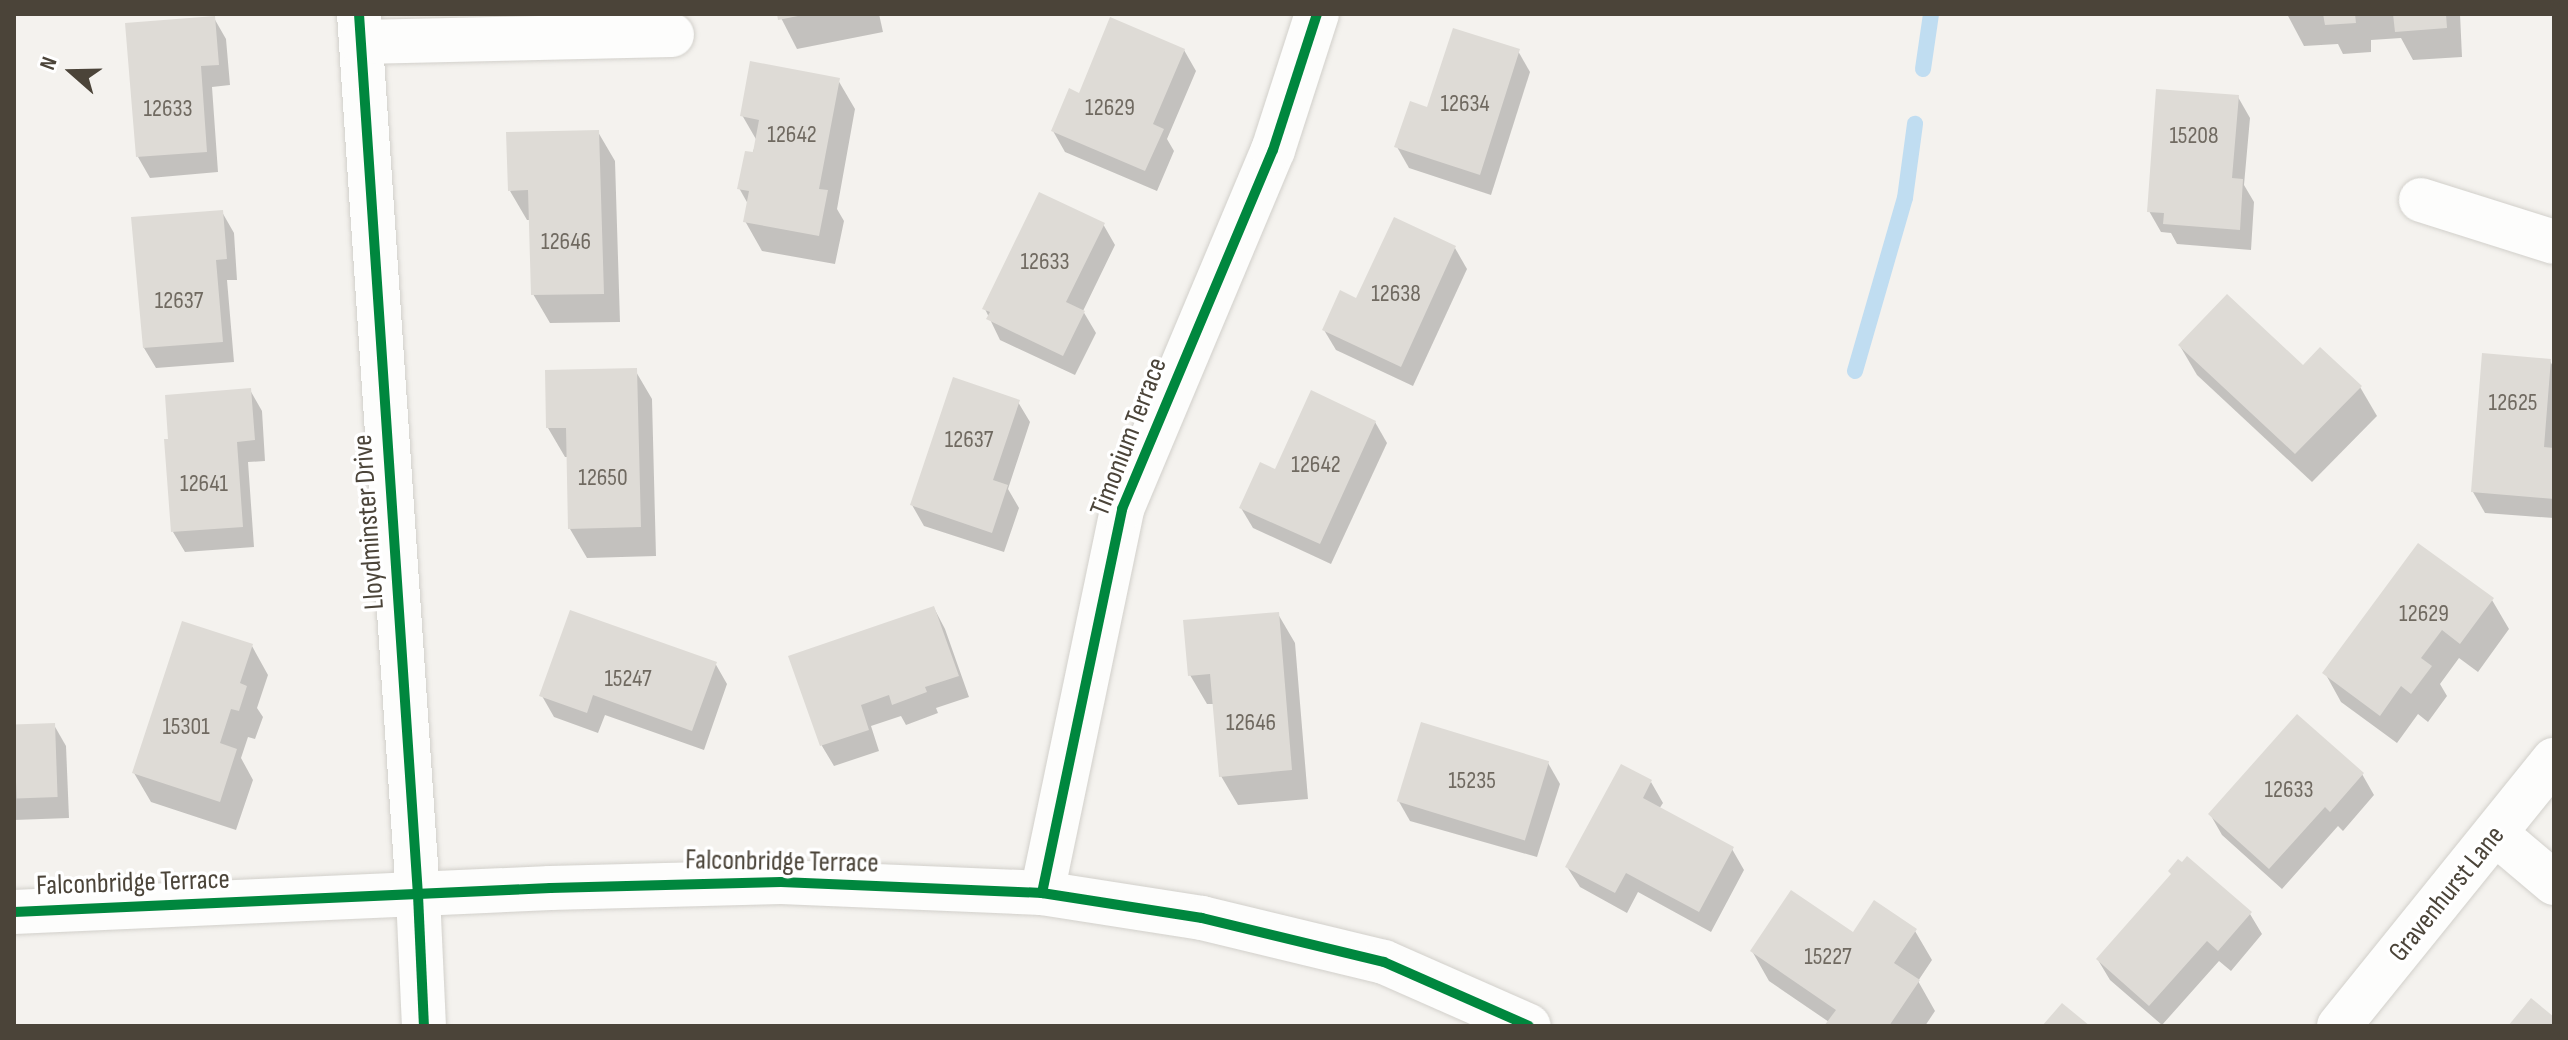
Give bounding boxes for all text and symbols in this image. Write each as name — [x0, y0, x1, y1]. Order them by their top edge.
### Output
north arrow — [32, 32, 112, 112]
text: N — [34, 53, 64, 74]
house number: 12634 — [1440, 90, 1490, 118]
house number: 12629 — [1085, 94, 1135, 122]
house number: 12633 — [143, 95, 193, 123]
house number: 12642 — [767, 121, 817, 149]
house number: 15208 — [2169, 122, 2219, 150]
house number: 12646 — [541, 228, 591, 256]
house number: 12633 — [1020, 248, 1070, 276]
house number: 12638 — [1371, 280, 1421, 308]
house number: 12637 — [155, 287, 203, 315]
street label: Timonium Terrace — [1083, 353, 1175, 521]
house number: 12625 — [2489, 389, 2537, 417]
house number: 12637 — [945, 426, 993, 454]
street label: Lloydminster Drive — [346, 433, 392, 611]
house number: 12642 — [1291, 451, 1341, 479]
house number: 12650 — [578, 464, 628, 492]
house number: 12641 — [180, 470, 228, 498]
house number: 12629 — [2399, 600, 2449, 628]
house number: 15247 — [604, 665, 652, 693]
house number: 12646 — [1226, 709, 1276, 737]
house number: 15301 — [162, 713, 210, 741]
house number: 15235 — [1448, 767, 1496, 795]
house number: 12633 — [2264, 776, 2314, 804]
street label: Gravenhurst Lane — [2382, 819, 2512, 969]
street label: Falconbridge Terrace — [685, 844, 879, 880]
street label: Falconbridge Terrace — [36, 863, 230, 903]
house number: 15227 — [1804, 943, 1852, 971]

